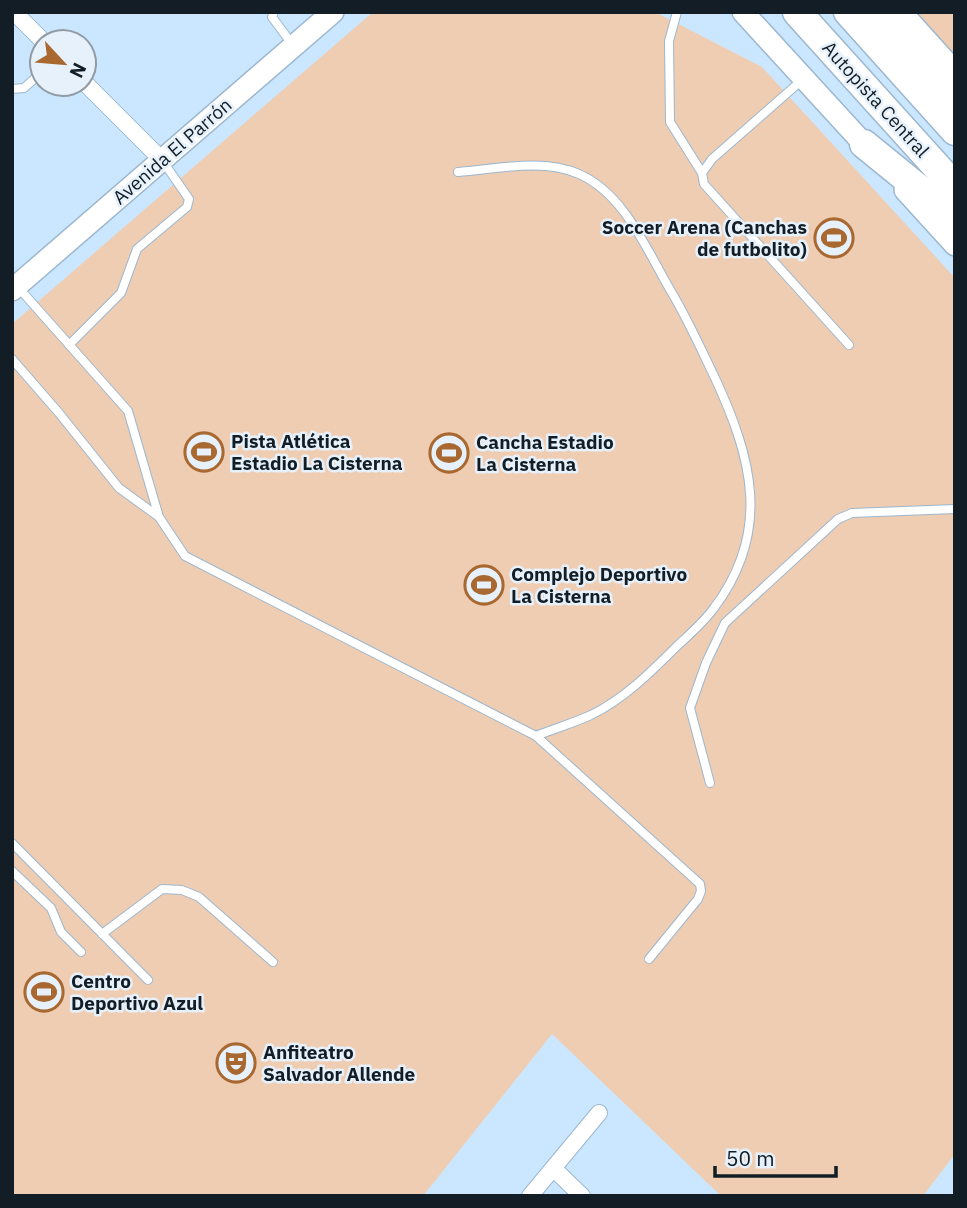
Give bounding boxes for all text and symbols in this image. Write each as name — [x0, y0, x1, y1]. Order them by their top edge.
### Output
north arrow — [28, 28, 98, 98]
street label: Autopista Central — [817, 36, 935, 162]
text: N — [64, 59, 92, 82]
street label: Avenida El Parrón — [107, 93, 237, 209]
place label: Soccer Arena (Canchas de futbolito) — [602, 215, 807, 261]
sports icon: Soccer Arena (Canchas de futbolito) — [813, 217, 855, 259]
place label: Pista Atlética Estadio La Cisterna — [231, 429, 403, 475]
place label: Cancha Estadio La Cisterna — [476, 430, 614, 476]
sports icon: Pista Atlética Estadio La Cisterna — [183, 431, 225, 473]
sports icon: Cancha Estadio La Cisterna — [428, 432, 470, 474]
place label: Complejo Deportivo La Cisterna — [511, 562, 687, 608]
sports icon: Complejo Deportivo La Cisterna — [463, 564, 505, 606]
place label: Centro Deportivo Azul — [71, 969, 203, 1015]
sports icon: Centro Deportivo Azul — [23, 971, 65, 1013]
place label: Anfiteatro Salvador Allende — [263, 1040, 415, 1086]
theatre icon: Anfiteatro Salvador Allende — [215, 1042, 257, 1084]
scale bar — [715, 1134, 836, 1178]
text: 50 m — [726, 1144, 775, 1172]

